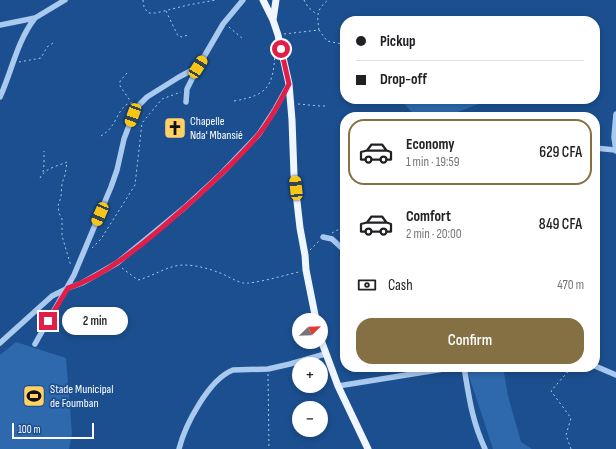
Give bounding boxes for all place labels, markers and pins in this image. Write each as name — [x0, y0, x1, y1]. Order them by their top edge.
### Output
place label: Chapelle Nda' Mbansié — [190, 114, 243, 143]
church icon: Chapelle Nda' Mbansié — [162, 115, 188, 141]
place label: Stade Municipal de Foumban — [50, 382, 113, 411]
sports icon: Stade Municipal de Foumban — [21, 383, 47, 409]

